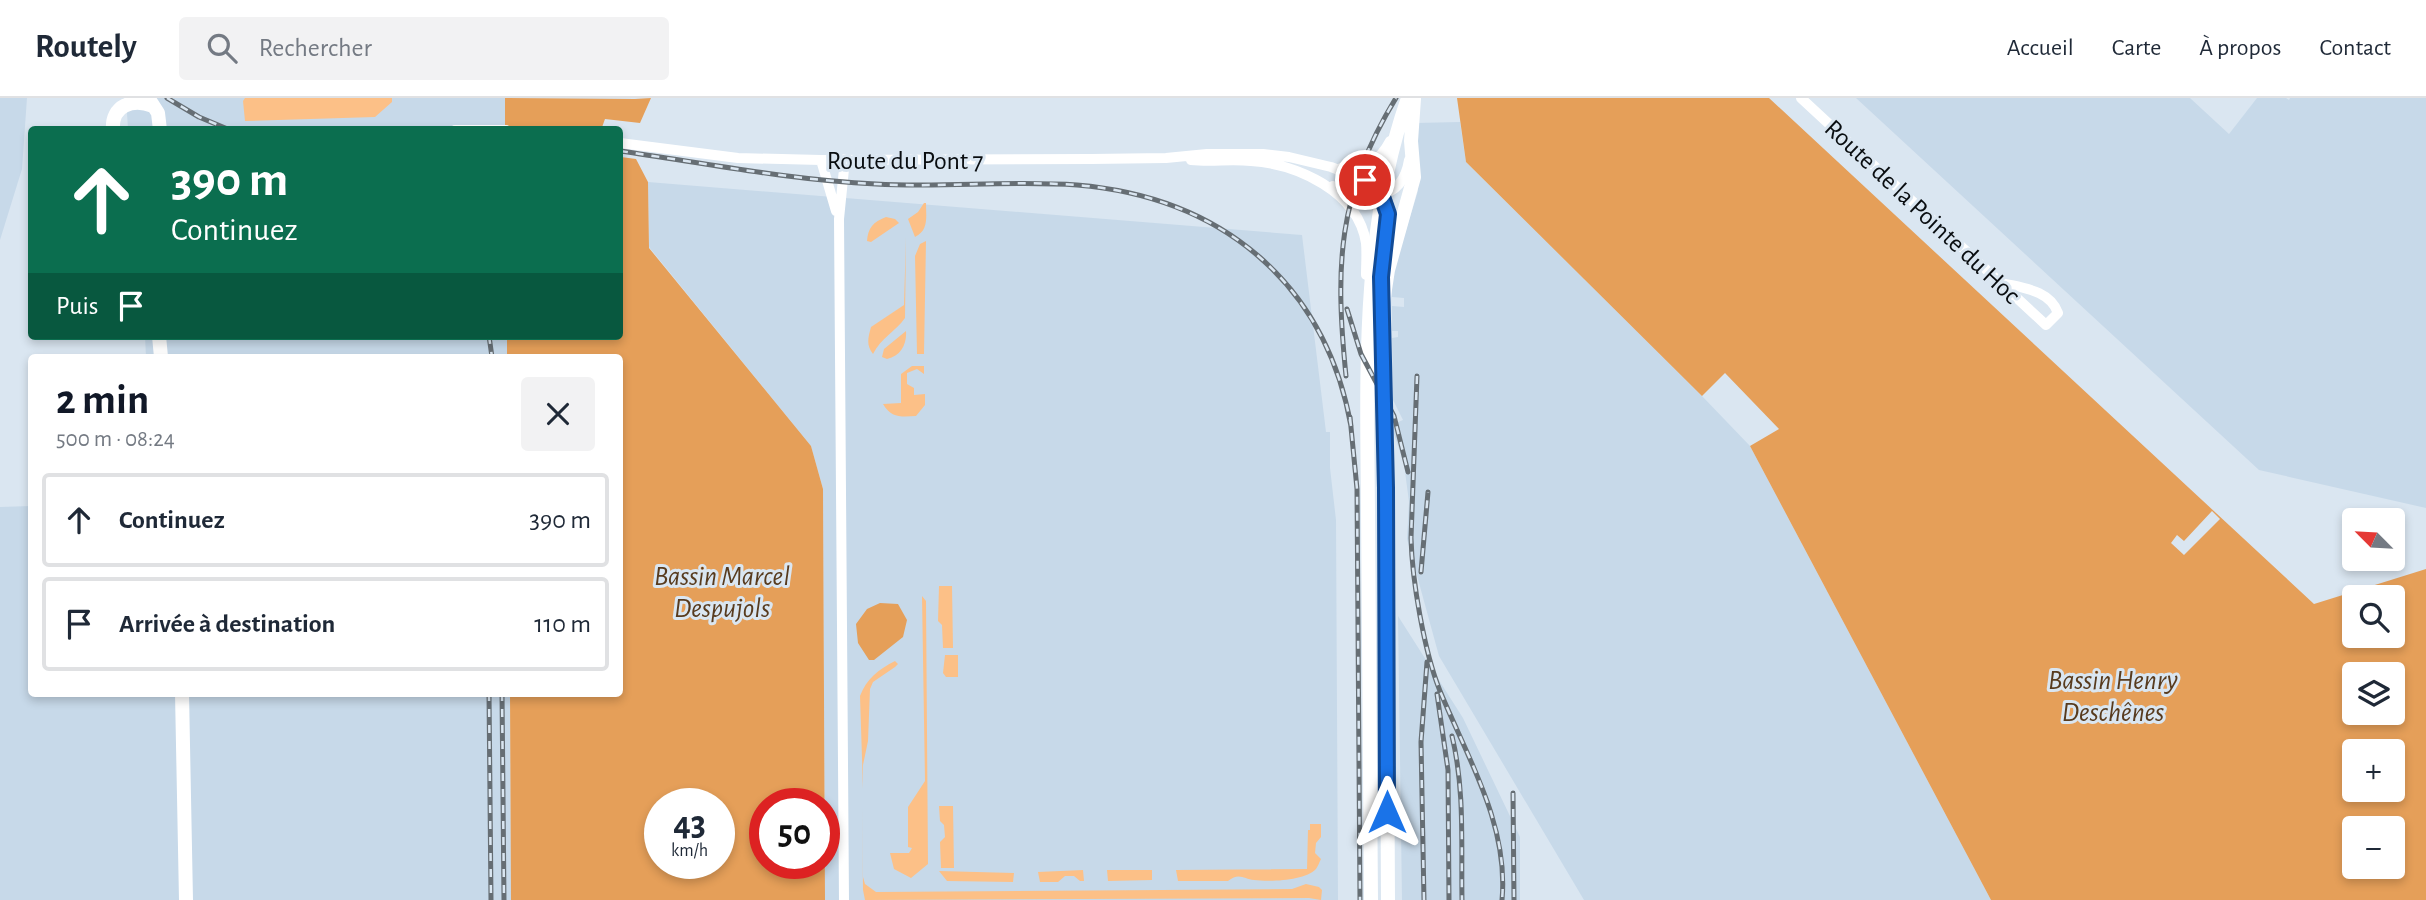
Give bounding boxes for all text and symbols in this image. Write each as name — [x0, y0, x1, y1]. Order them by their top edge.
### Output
search box — [179, 17, 669, 80]
icon: search — [203, 29, 241, 67]
text: Routely — [35, 31, 137, 64]
text: Rechercher — [259, 35, 372, 61]
text: Accueil — [2007, 36, 2074, 60]
text: Carte — [2112, 36, 2161, 60]
text: À propos — [2199, 36, 2281, 60]
text: Contact — [2319, 36, 2391, 60]
street label: Route de la Pointe du Hoc — [1820, 115, 2025, 309]
street label: Route du Pont 7 — [827, 148, 983, 174]
pin — [1335, 150, 1395, 210]
icon: ahead — [56, 154, 147, 245]
text: 390 m — [171, 156, 288, 205]
icon: arrive — [1346, 161, 1384, 199]
text: Continuez — [171, 214, 298, 246]
icon: arrive — [112, 287, 150, 325]
text: Puis — [56, 293, 98, 319]
button: close — [521, 377, 595, 451]
text: 2 min — [56, 379, 149, 421]
text: 500 m · 08:24 — [56, 428, 175, 451]
icon: ahead — [60, 501, 98, 539]
text: Continuez — [119, 507, 225, 533]
text: 390 m — [529, 507, 591, 533]
north arrow — [2342, 508, 2404, 570]
map controls — [2342, 508, 2405, 879]
water label: Bassin Marcel Despujols — [654, 563, 790, 623]
button: search — [2342, 585, 2405, 648]
icon: arrive — [60, 605, 98, 643]
text: Arrivée à destination — [119, 611, 335, 637]
text: 110 m — [534, 611, 591, 637]
button: layers — [2342, 662, 2405, 725]
water label: Bassin Henry Deschênes — [2048, 667, 2178, 727]
button: + — [2342, 739, 2405, 802]
position arrow — [1350, 775, 1424, 849]
speed limit sign: 50 — [749, 788, 840, 879]
text: 43 — [673, 807, 706, 842]
button: − — [2342, 816, 2405, 879]
text: km/h — [671, 842, 708, 860]

